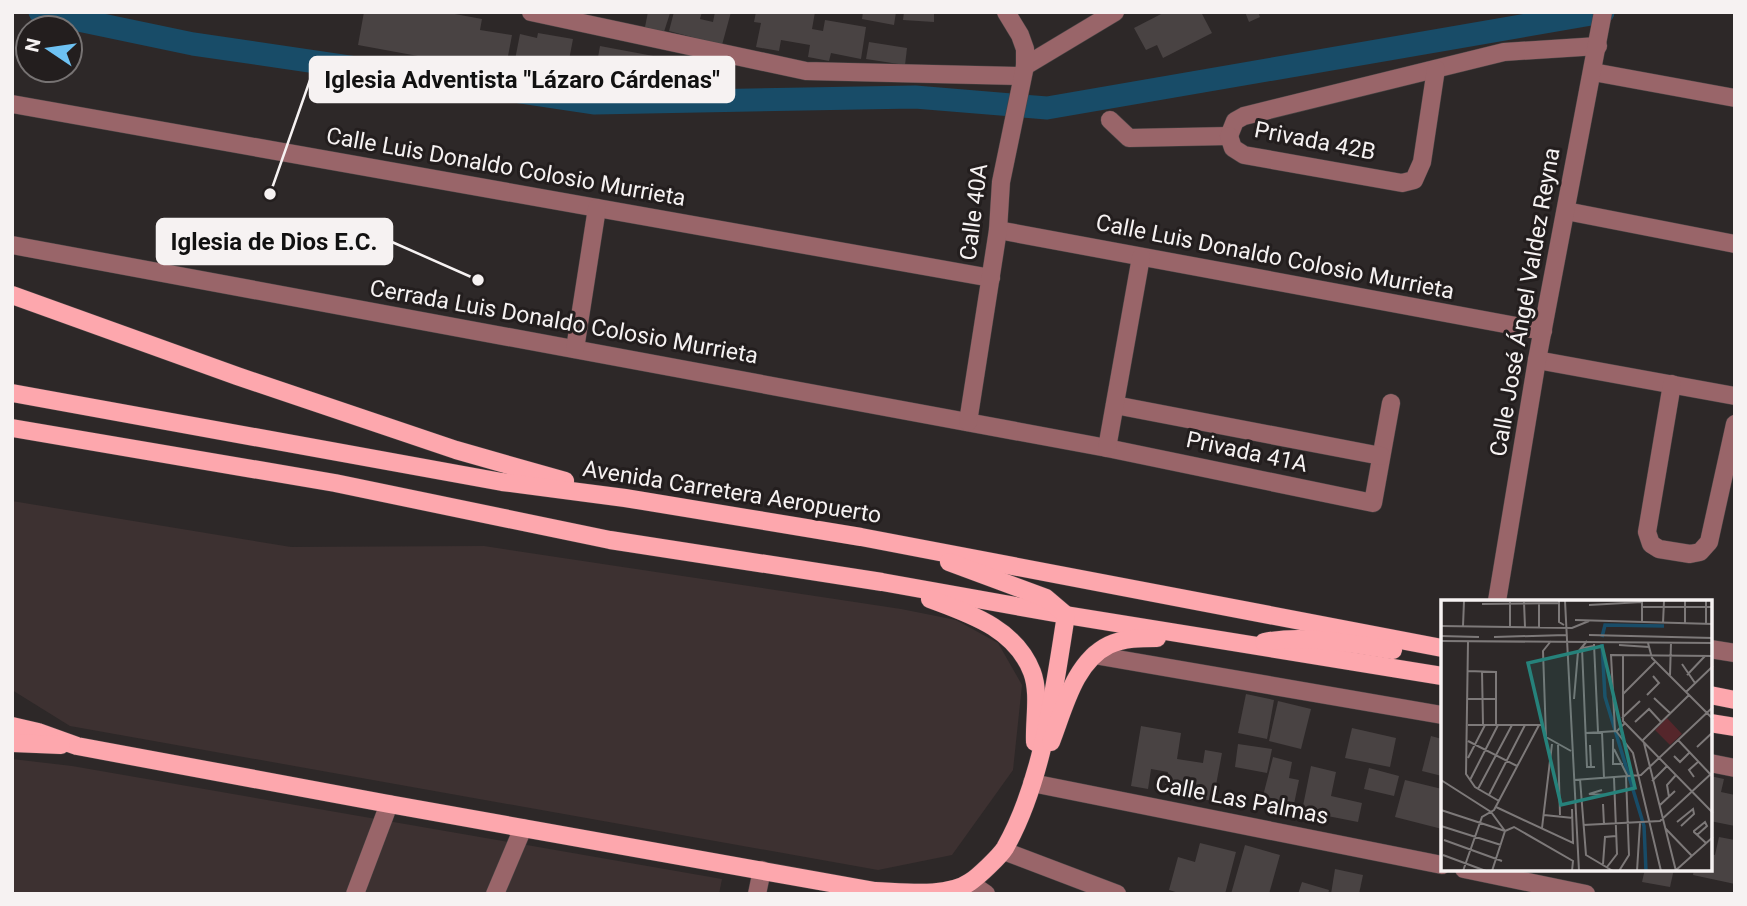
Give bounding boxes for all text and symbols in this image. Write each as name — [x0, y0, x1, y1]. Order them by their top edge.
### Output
north arrow — [14, 14, 84, 84]
text: N — [20, 36, 46, 54]
callout: Iglesia Adventista "Lázaro Cárdenas" — [310, 57, 734, 102]
text: Iglesia Adventista "Lázaro Cárdenas" — [324, 66, 720, 94]
street label: Privada 42B — [1252, 116, 1378, 166]
street label: Calle Luis Donaldo Colosio Murrieta — [324, 122, 688, 212]
street label: Calle José Ángel Valdez Reyna — [1484, 145, 1565, 459]
street label: Calle 40A — [955, 162, 993, 262]
street label: Calle Luis Donaldo Colosio Murrieta — [1094, 209, 1456, 305]
callout: Iglesia de Dios E.C. — [157, 219, 392, 264]
text: Iglesia de Dios E.C. — [171, 228, 377, 256]
street label: Cerrada Luis Donaldo Colosio Murrieta — [368, 275, 760, 369]
street label: Privada 41A — [1184, 426, 1310, 478]
street label: Avenida Carretera Aeropuerto — [581, 455, 883, 529]
inset map — [1441, 600, 1712, 871]
street label: Calle Las Palmas — [1153, 770, 1331, 830]

